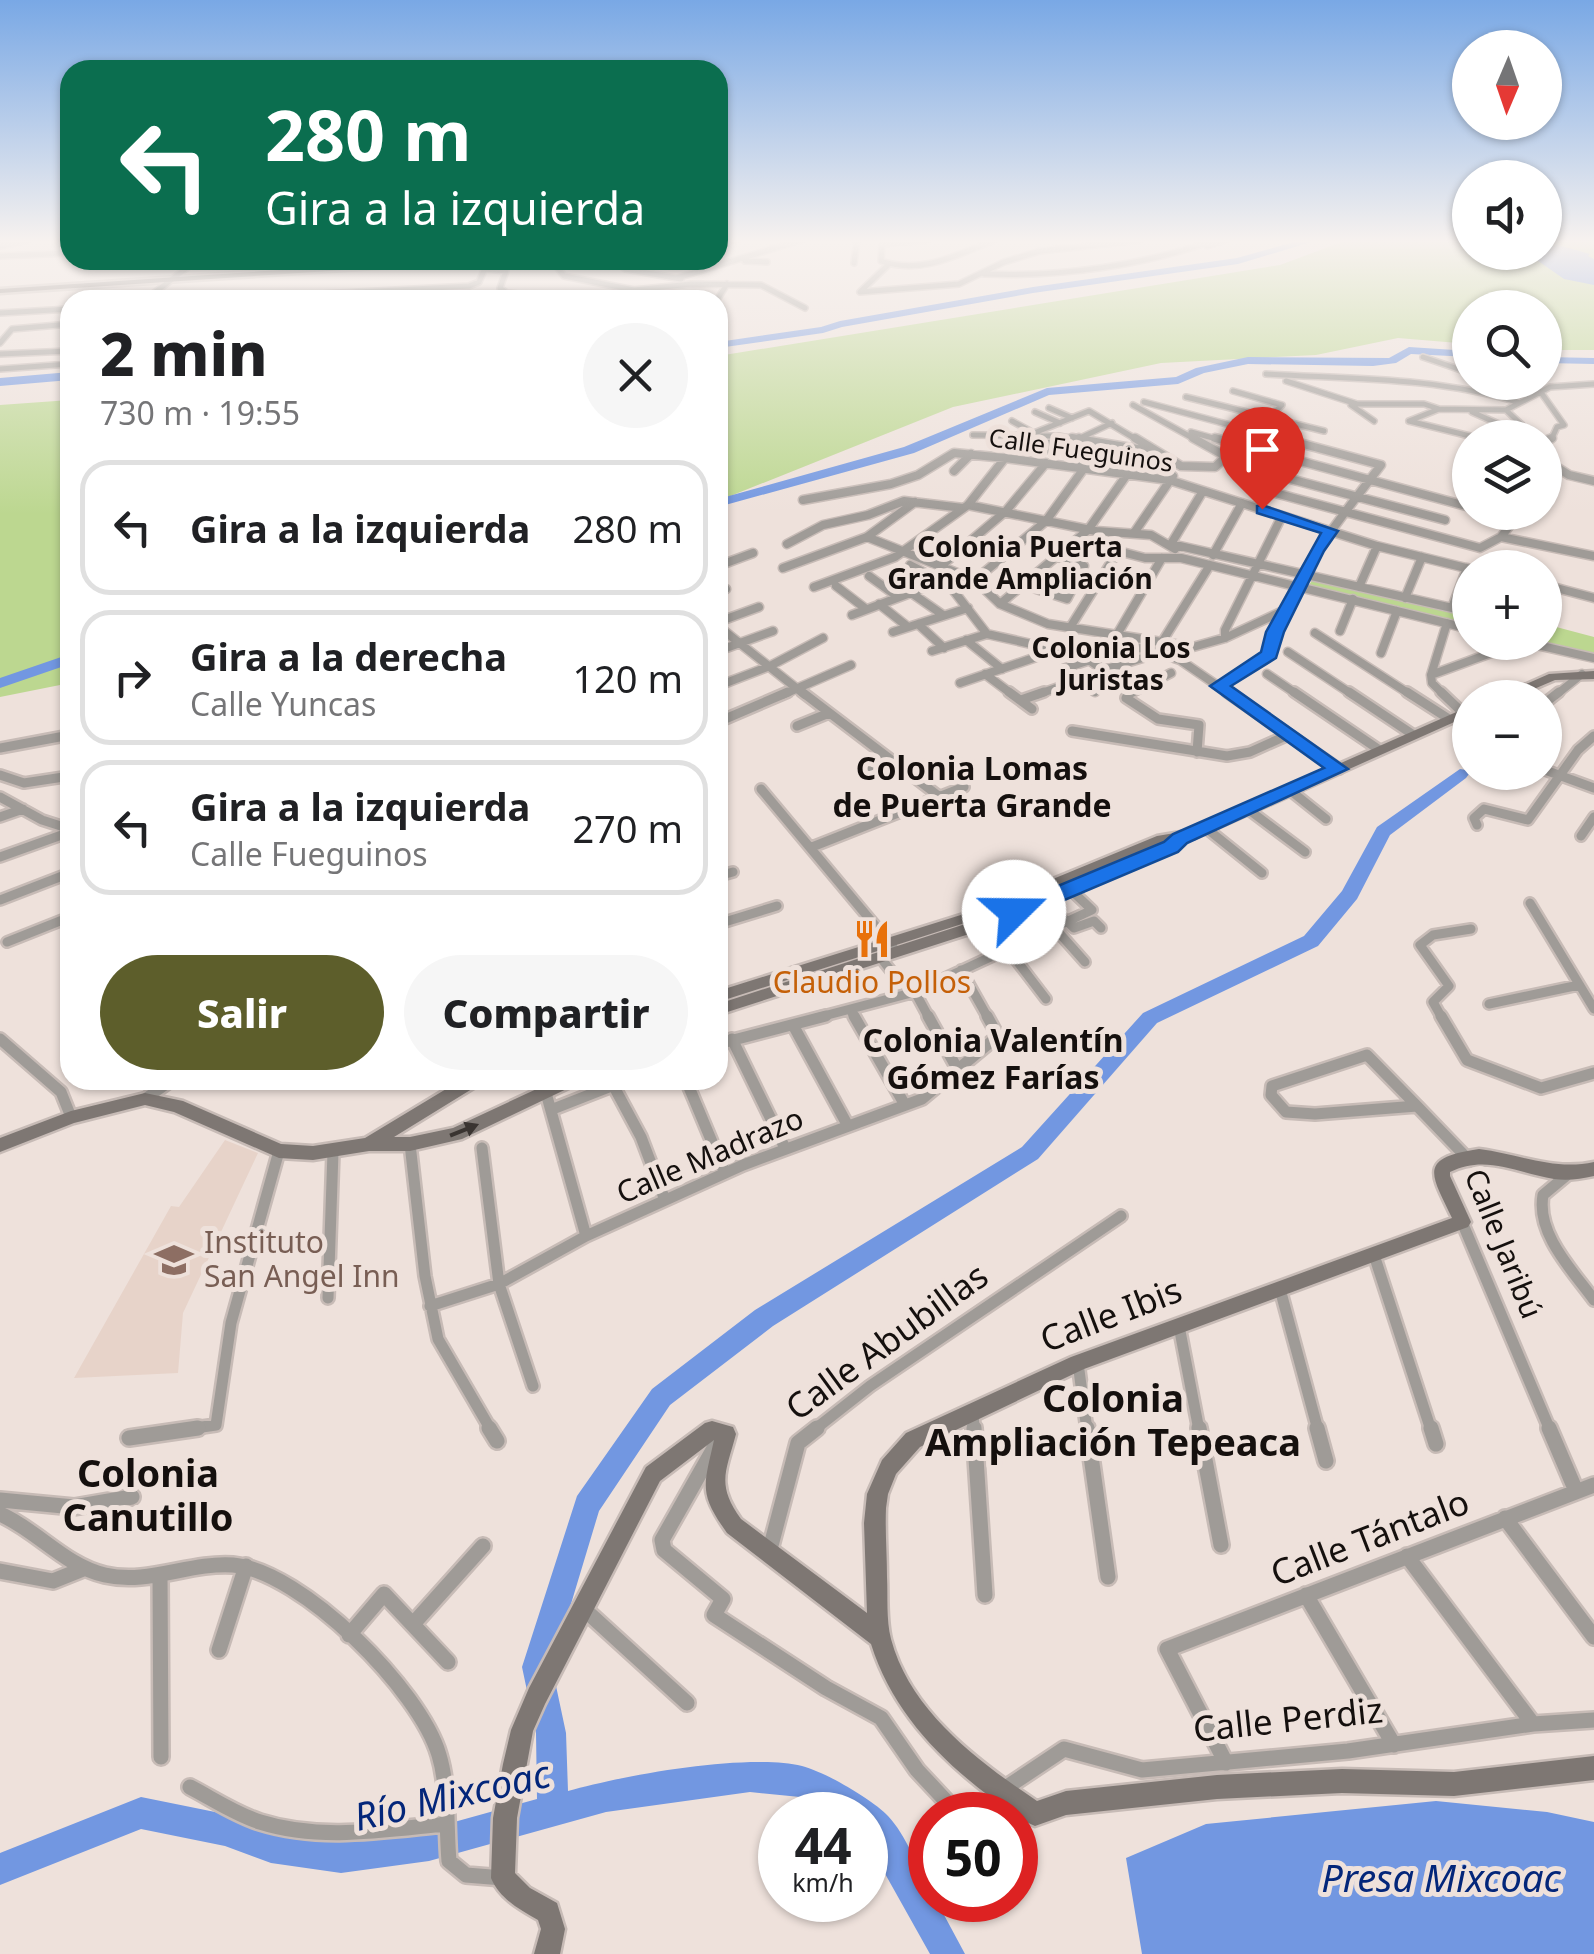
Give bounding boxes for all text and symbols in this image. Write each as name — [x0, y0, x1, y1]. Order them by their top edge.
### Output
north arrow — [1452, 30, 1562, 140]
map controls — [1452, 30, 1562, 790]
text: 280 m — [265, 86, 472, 182]
icon: left — [100, 100, 230, 230]
button: sound — [1452, 160, 1562, 270]
text: Gira a la izquierda — [265, 177, 645, 238]
button: search — [1452, 290, 1562, 400]
text: 2 min — [100, 312, 268, 394]
button: close — [583, 323, 688, 428]
text: 730 m · 19:55 — [100, 391, 300, 434]
pin — [1220, 407, 1305, 510]
street label: Calle Fueguinos — [987, 419, 1175, 479]
button: layers — [1452, 420, 1562, 530]
icon: arrive — [1235, 422, 1290, 477]
icon: left — [105, 500, 160, 555]
text: Gira a la izquierda — [190, 502, 530, 554]
text: 280 m — [572, 502, 683, 554]
district label: Colonia Puerta Grande Ampliación — [887, 527, 1153, 597]
button: + — [1452, 550, 1562, 660]
district label: Colonia Los Juristas — [1031, 628, 1191, 698]
text: Gira a la derecha — [190, 630, 507, 682]
icon: right — [105, 650, 160, 705]
text: 120 m — [572, 652, 683, 704]
button: − — [1452, 680, 1562, 790]
text: Calle Yuncas — [190, 682, 376, 725]
district label: Colonia Lomas de Puerta Grande — [832, 746, 1112, 826]
text: Gira a la izquierda — [190, 780, 530, 832]
icon: left — [105, 800, 160, 855]
text: 270 m — [572, 802, 683, 854]
text: Calle Fueguinos — [190, 832, 428, 875]
position arrow — [962, 860, 1066, 964]
restaurant icon: Claudio Pollos — [851, 918, 893, 960]
button: Salir — [100, 955, 384, 1070]
button: Compartir — [404, 955, 688, 1070]
place label: Claudio Pollos — [773, 961, 971, 1002]
district label: Colonia Valentín Gómez Farías — [863, 1018, 1123, 1098]
street label: Calle Madrazo — [610, 1097, 809, 1212]
one-way arrow — [449, 1121, 479, 1137]
street label: Calle Jaribú — [1456, 1162, 1553, 1324]
place label: Instituto San Angel Inn — [204, 1221, 400, 1296]
school or university icon: Instituto San Angel Inn — [153, 1239, 195, 1281]
street label: Calle Abubillas — [776, 1251, 997, 1430]
street label: Calle Ibis — [1033, 1265, 1188, 1362]
district label: Colonia Ampliación Tepeaca — [925, 1371, 1301, 1467]
district label: Colonia Canutillo — [63, 1446, 233, 1542]
street label: Calle Tántalo — [1263, 1477, 1475, 1596]
street label: Calle Perdiz — [1191, 1685, 1385, 1752]
water label: Río Mixcoac — [348, 1746, 555, 1842]
speed limit sign: 50 — [908, 1792, 1038, 1922]
text: 44 — [794, 1811, 852, 1879]
water label: Presa Mixcoac — [1321, 1851, 1562, 1903]
text: km/h — [792, 1865, 854, 1899]

